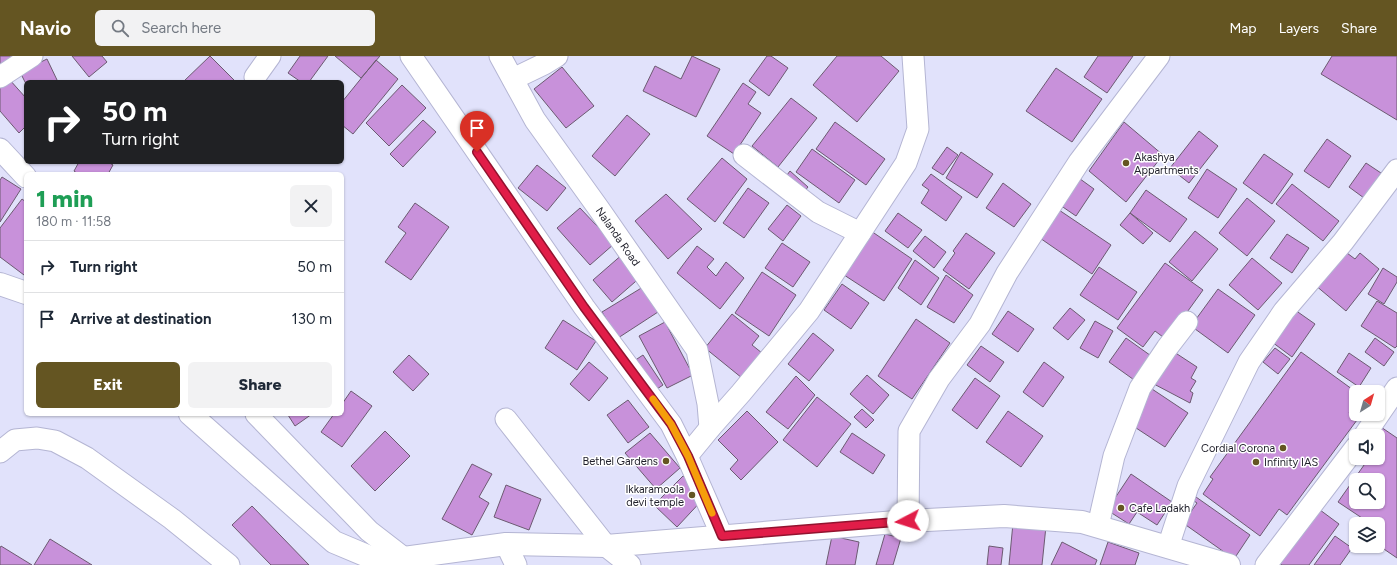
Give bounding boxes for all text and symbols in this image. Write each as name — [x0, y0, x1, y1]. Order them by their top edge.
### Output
search box — [95, 10, 375, 46]
text: Navio — [20, 17, 71, 40]
icon: search — [109, 17, 131, 39]
text: Search here — [141, 19, 221, 37]
text: Map — [1229, 20, 1257, 37]
text: Layers — [1279, 20, 1319, 37]
text: Share — [1341, 20, 1377, 37]
text: 50 m — [102, 94, 168, 128]
icon: right — [36, 96, 88, 148]
pin — [460, 111, 494, 152]
icon: arrive — [466, 117, 488, 139]
text: Turn right — [102, 128, 179, 150]
place label: Akashya Appartments — [1134, 151, 1199, 177]
marker: Akashya Appartments — [1121, 158, 1131, 168]
text: 1 min — [36, 184, 93, 213]
button: close — [290, 185, 332, 227]
street label: Nalanda Road — [593, 205, 643, 269]
text: 180 m · 11:58 — [36, 214, 111, 229]
icon: right — [36, 256, 58, 278]
text: Turn right — [70, 258, 138, 276]
text: 50 m — [297, 258, 332, 276]
icon: arrive — [36, 308, 58, 330]
text: Arrive at destination — [70, 310, 211, 328]
text: 130 m — [292, 310, 332, 328]
button: Exit — [36, 362, 180, 408]
button: Share — [188, 362, 332, 408]
north arrow — [1349, 385, 1385, 421]
map controls — [1349, 385, 1385, 553]
button: sound — [1349, 429, 1385, 465]
place label: Cordial Corona — [1201, 442, 1275, 455]
marker: Cordial Corona — [1278, 443, 1288, 453]
place label: Bethel Gardens — [582, 455, 658, 468]
marker: Bethel Gardens — [661, 456, 671, 466]
place label: Infinity IAS — [1264, 456, 1319, 469]
marker: Infinity IAS — [1251, 457, 1261, 467]
button: search — [1349, 473, 1385, 509]
place label: Ikkaramoola devi temple — [625, 483, 684, 509]
marker: Ikkaramoola devi temple — [687, 490, 697, 500]
position arrow — [887, 500, 929, 542]
place label: Cafe Ladakh — [1129, 502, 1190, 515]
marker: Cafe Ladakh — [1116, 503, 1126, 513]
button: layers — [1349, 517, 1385, 553]

